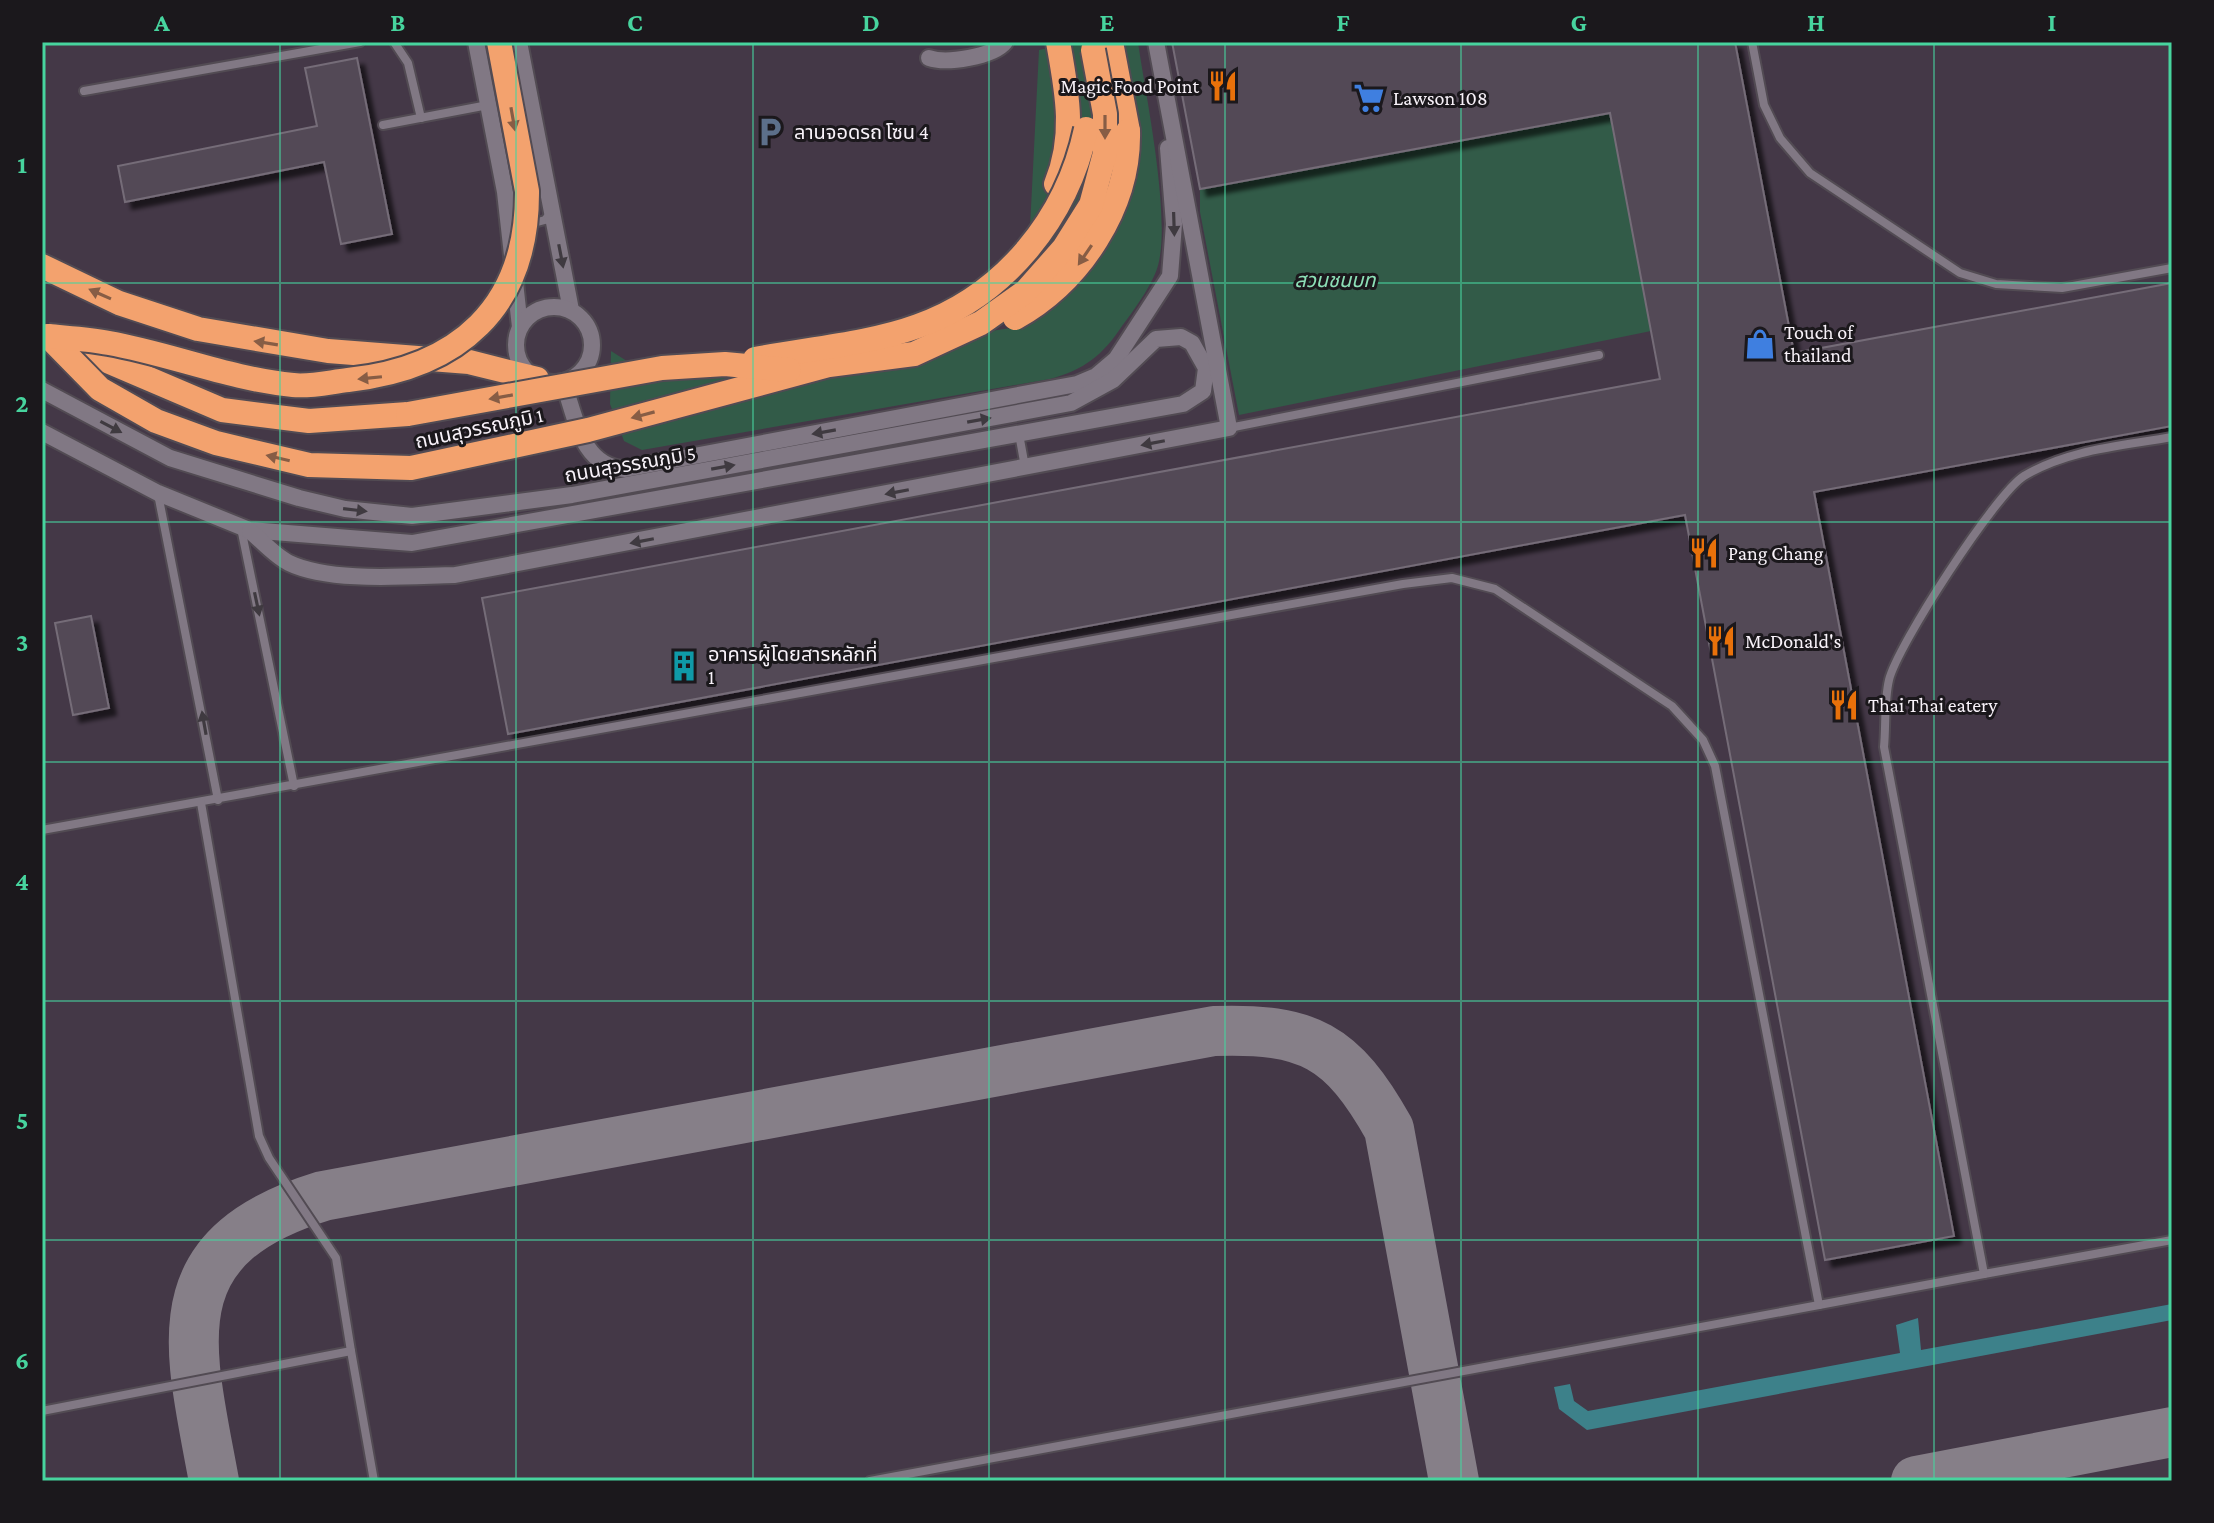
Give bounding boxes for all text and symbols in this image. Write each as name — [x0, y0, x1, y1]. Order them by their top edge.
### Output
text: A — [153, 8, 170, 37]
text: B — [390, 8, 406, 37]
text: C — [627, 8, 643, 37]
text: D — [862, 8, 880, 37]
text: E — [1100, 8, 1115, 37]
text: F — [1336, 8, 1350, 37]
text: G — [1571, 8, 1587, 37]
text: H — [1807, 8, 1825, 37]
text: I — [2048, 8, 2056, 37]
restaurant icon: Magic Food Point — [1206, 69, 1240, 103]
place label: Magic Food Point — [1060, 75, 1199, 98]
supermarket icon: Lawson 108 — [1352, 81, 1386, 115]
place label: Lawson 108 — [1393, 87, 1488, 109]
one-way arrow — [508, 107, 520, 132]
parking icon: ลานจอดรถ โซน 4 — [753, 115, 787, 149]
one-way arrow — [1099, 115, 1111, 140]
place label: ลานจอดรถ โซน 4 — [794, 121, 929, 143]
text: 1 — [17, 150, 27, 179]
one-way arrow — [1167, 212, 1180, 237]
one-way arrow — [555, 244, 567, 269]
one-way arrow — [1078, 244, 1093, 265]
park label: สวนชนบท — [1294, 269, 1376, 291]
one-way arrow — [88, 287, 111, 301]
place label: Touch of thailand — [1784, 321, 1854, 366]
shop icon: Touch of thailand — [1743, 327, 1777, 361]
one-way arrow — [253, 336, 278, 348]
one-way arrow — [357, 371, 382, 384]
text: 2 — [15, 389, 29, 418]
one-way arrow — [488, 391, 513, 403]
street label: ถนนสุวรรณภูมิ 1 — [413, 404, 545, 454]
one-way arrow — [630, 410, 655, 422]
one-way arrow — [966, 414, 991, 426]
one-way arrow — [99, 420, 122, 433]
one-way arrow — [812, 427, 837, 439]
one-way arrow — [1140, 437, 1165, 449]
street label: ถนนสุวรรณภูมิ 5 — [563, 442, 698, 488]
one-way arrow — [265, 451, 290, 463]
one-way arrow — [711, 461, 736, 473]
one-way arrow — [885, 486, 910, 498]
one-way arrow — [343, 504, 368, 517]
one-way arrow — [629, 535, 654, 548]
restaurant icon: Pang Chang — [1687, 536, 1721, 570]
place label: Pang Chang — [1728, 542, 1824, 565]
one-way arrow — [251, 591, 264, 616]
restaurant icon: McDonald's — [1704, 624, 1738, 658]
text: 3 — [16, 628, 28, 657]
place label: McDonald's — [1745, 630, 1841, 652]
place label: อาคารผู้โดยสารหลักที่ 1 — [708, 640, 878, 688]
building icon: อาคารผู้โดยสารหลักที่ 1 — [667, 649, 701, 683]
restaurant icon: Thai Thai eatery — [1827, 688, 1861, 722]
place label: Thai Thai eatery — [1868, 694, 1998, 717]
one-way arrow — [197, 710, 209, 735]
text: 4 — [15, 867, 29, 896]
text: 5 — [16, 1106, 28, 1135]
text: 6 — [15, 1346, 29, 1375]

